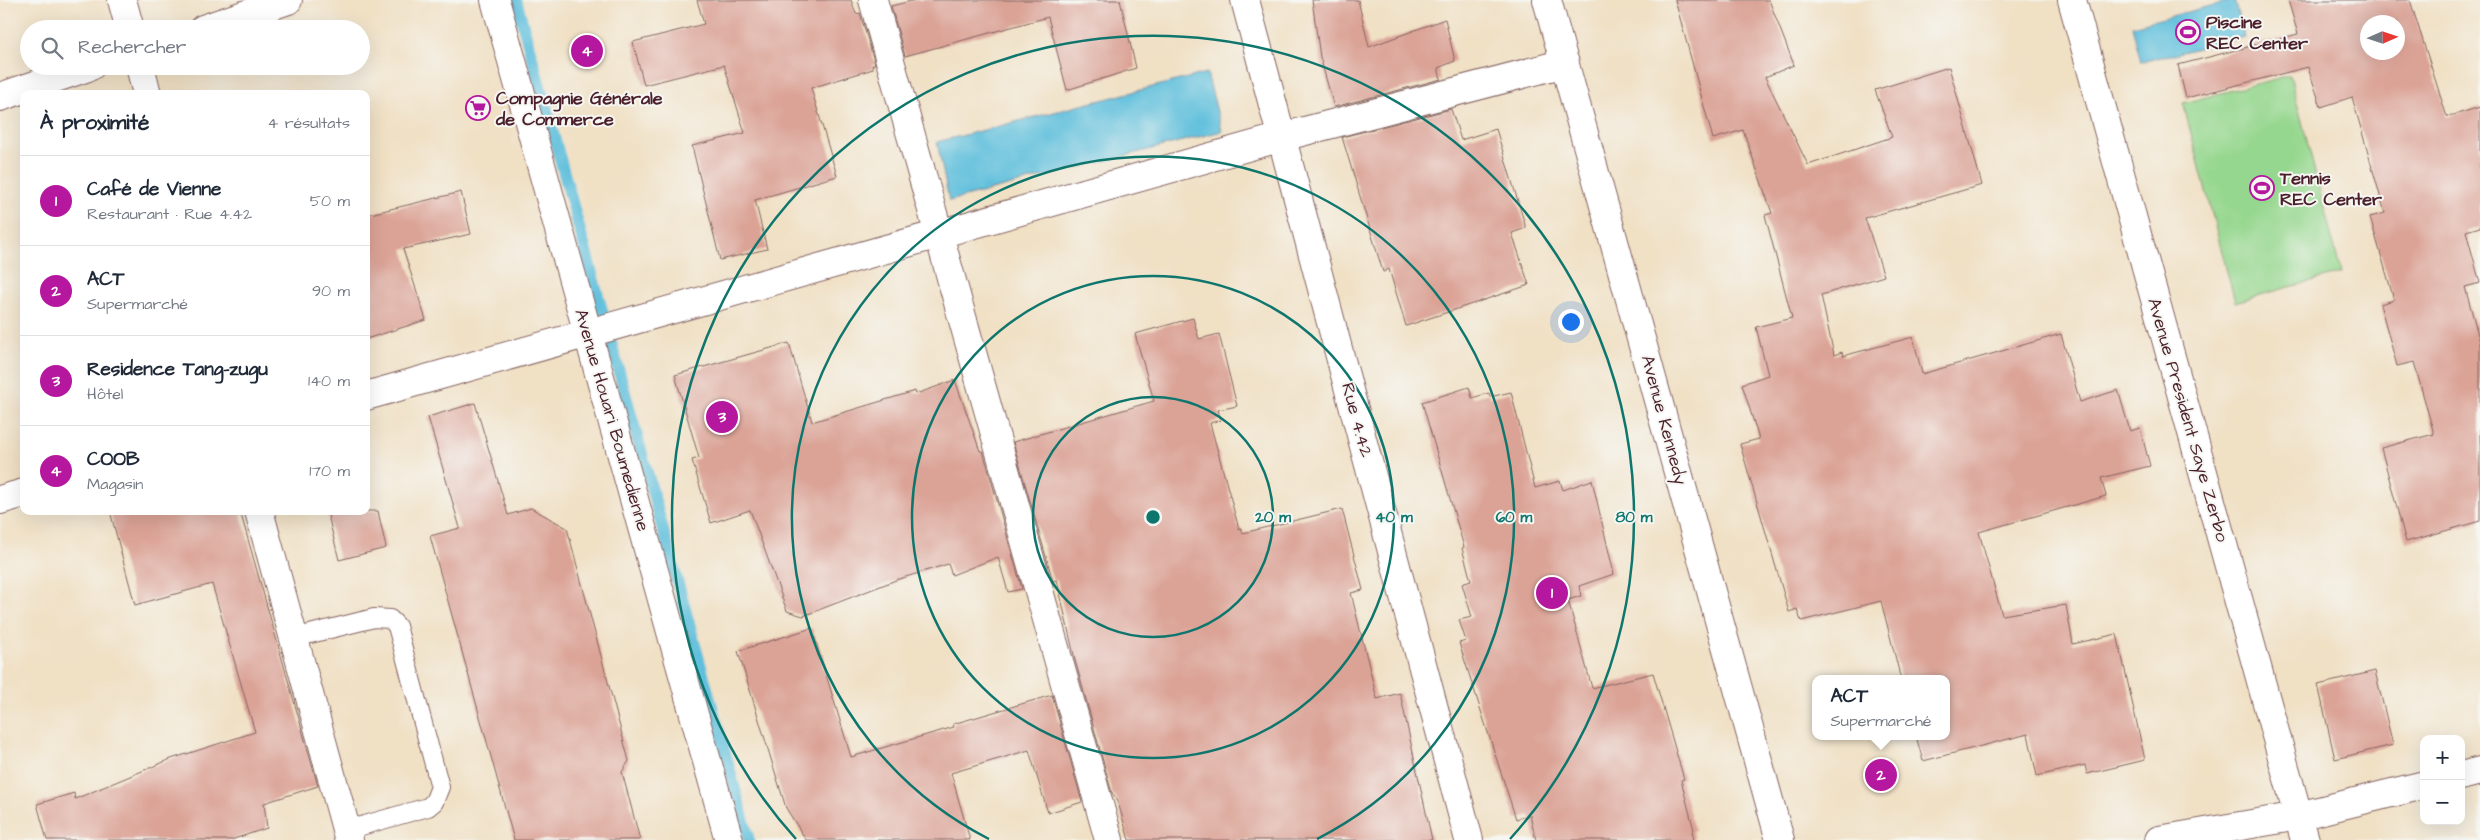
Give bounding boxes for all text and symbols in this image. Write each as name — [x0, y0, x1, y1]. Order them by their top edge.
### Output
place label: Piscine REC Center — [2206, 10, 2308, 56]
north arrow — [2360, 15, 2405, 60]
sports icon: Piscine REC Center — [2175, 19, 2201, 45]
search box — [20, 20, 370, 75]
pin: 4 — [571, 32, 603, 70]
icon: search — [38, 34, 66, 62]
text: Rechercher — [78, 34, 186, 61]
place label: Compagnie Générale de Commerce — [495, 86, 663, 132]
supermarket icon: Compagnie Générale de Commerce — [465, 95, 491, 121]
text: À proximité — [40, 108, 149, 137]
text: 4 résultats — [267, 112, 350, 134]
place label: Tennis REC Center — [2279, 166, 2382, 212]
sports icon: Tennis REC Center — [2249, 175, 2275, 201]
text: Café de Vienne — [87, 176, 221, 203]
text: 1 — [55, 190, 57, 212]
text: 50 m — [310, 190, 350, 212]
text: Restaurant · Rue 4.42 — [87, 203, 252, 225]
text: ACT — [87, 266, 124, 293]
text: 2 — [51, 280, 61, 302]
text: 90 m — [312, 280, 350, 302]
text: Supermarché — [87, 293, 188, 315]
street label: Avenue President Saye Zerbo — [2140, 295, 2235, 545]
street label: Avenue Houari Boumedienne — [568, 306, 656, 534]
your location — [1558, 309, 1584, 335]
street label: Avenue Kennedy — [1634, 352, 1693, 488]
text: Residence Tang-zugu — [87, 356, 268, 383]
text: 3 — [52, 370, 60, 392]
text: 140 m — [308, 370, 350, 392]
street label: Rue 4.42 — [1335, 380, 1379, 461]
text: Hôtel — [87, 383, 123, 405]
pin: 3 — [706, 398, 738, 436]
text: COOB — [87, 446, 139, 473]
text: 4 — [51, 460, 61, 482]
text: 170 m — [309, 460, 350, 482]
text: Magasin — [87, 473, 143, 495]
text: 20 m — [1254, 507, 1291, 528]
text: 40 m — [1375, 507, 1413, 528]
text: 60 m — [1496, 507, 1533, 528]
text: 80 m — [1616, 507, 1653, 528]
centre of rings — [1144, 508, 1162, 526]
pin: 1 — [1536, 574, 1568, 612]
popup — [1812, 675, 1950, 740]
text: ACT — [1831, 683, 1868, 710]
text: Supermarché — [1831, 710, 1931, 732]
map controls — [2420, 735, 2465, 825]
button: + — [2420, 735, 2465, 780]
pin: 2 — [1865, 756, 1897, 794]
button: − — [2420, 780, 2465, 825]

